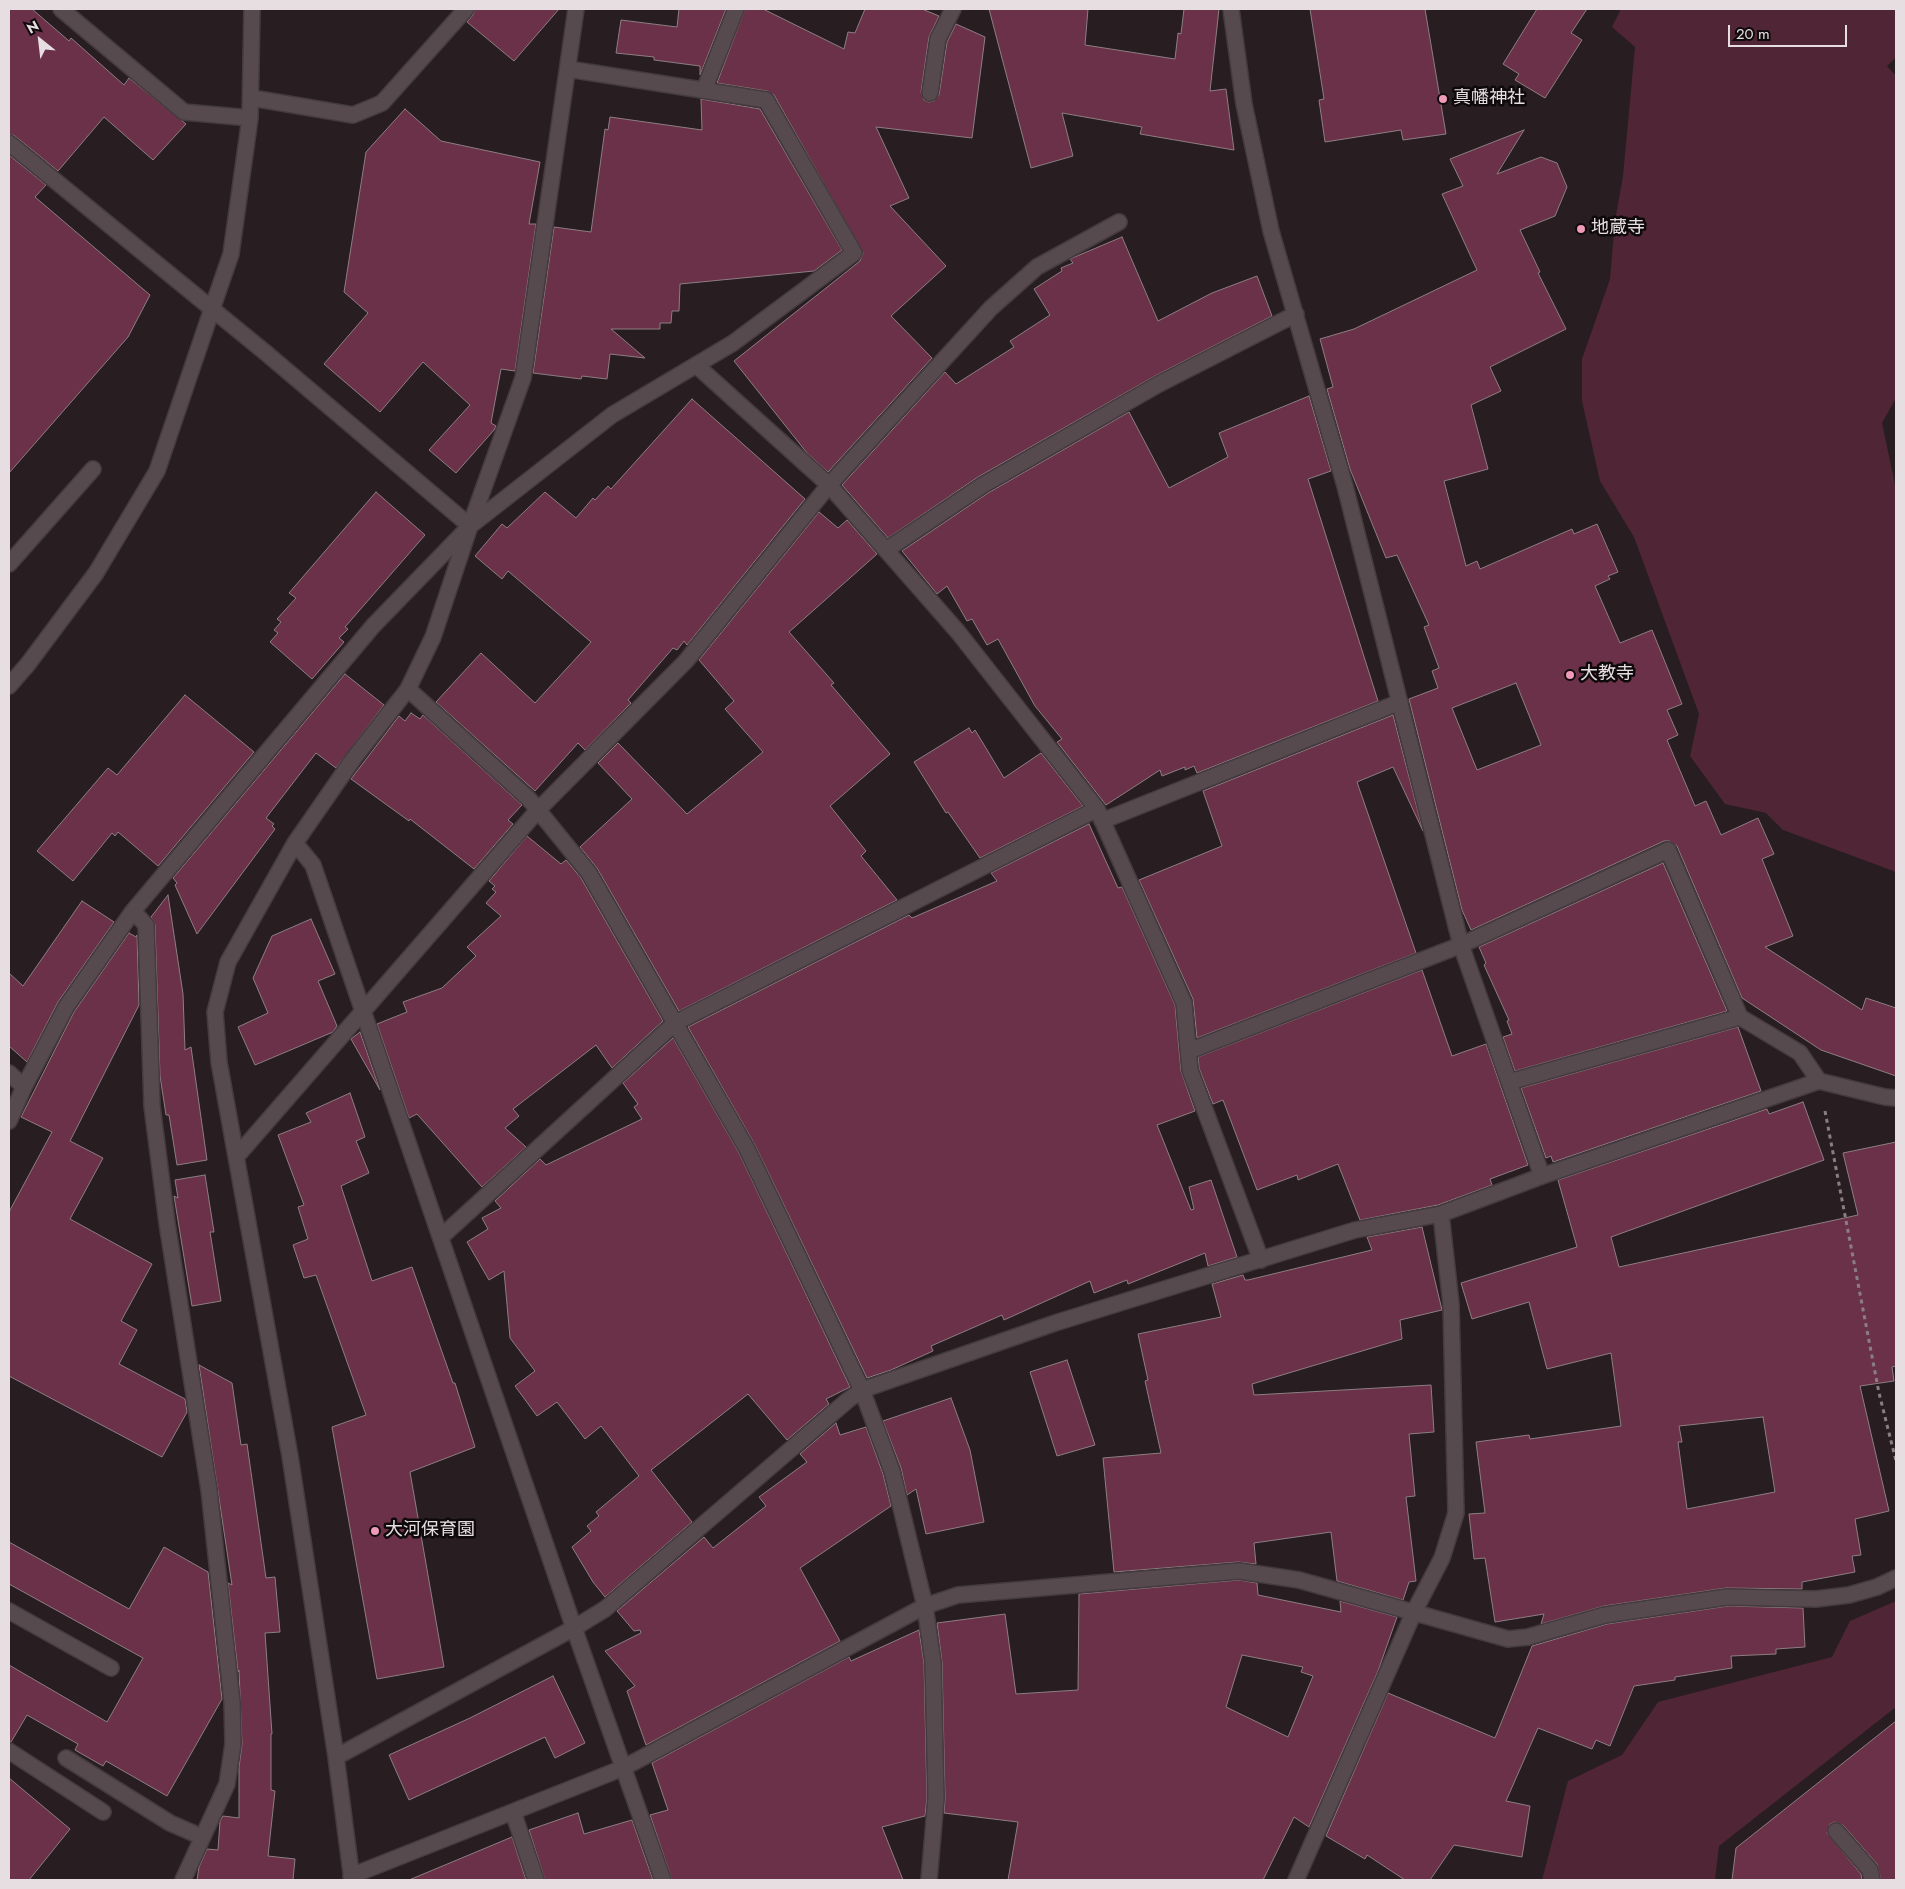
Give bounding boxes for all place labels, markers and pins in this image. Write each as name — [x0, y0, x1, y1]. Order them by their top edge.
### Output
place label: 真幡神社 — [1453, 88, 1525, 110]
marker: 真幡神社 — [1437, 93, 1449, 105]
place label: 地蔵寺 — [1591, 218, 1645, 240]
marker: 地蔵寺 — [1575, 223, 1587, 235]
place label: 大教寺 — [1580, 664, 1634, 686]
marker: 大教寺 — [1564, 669, 1576, 681]
place label: 大河保育園 — [385, 1520, 475, 1542]
marker: 大河保育園 — [369, 1525, 381, 1537]

